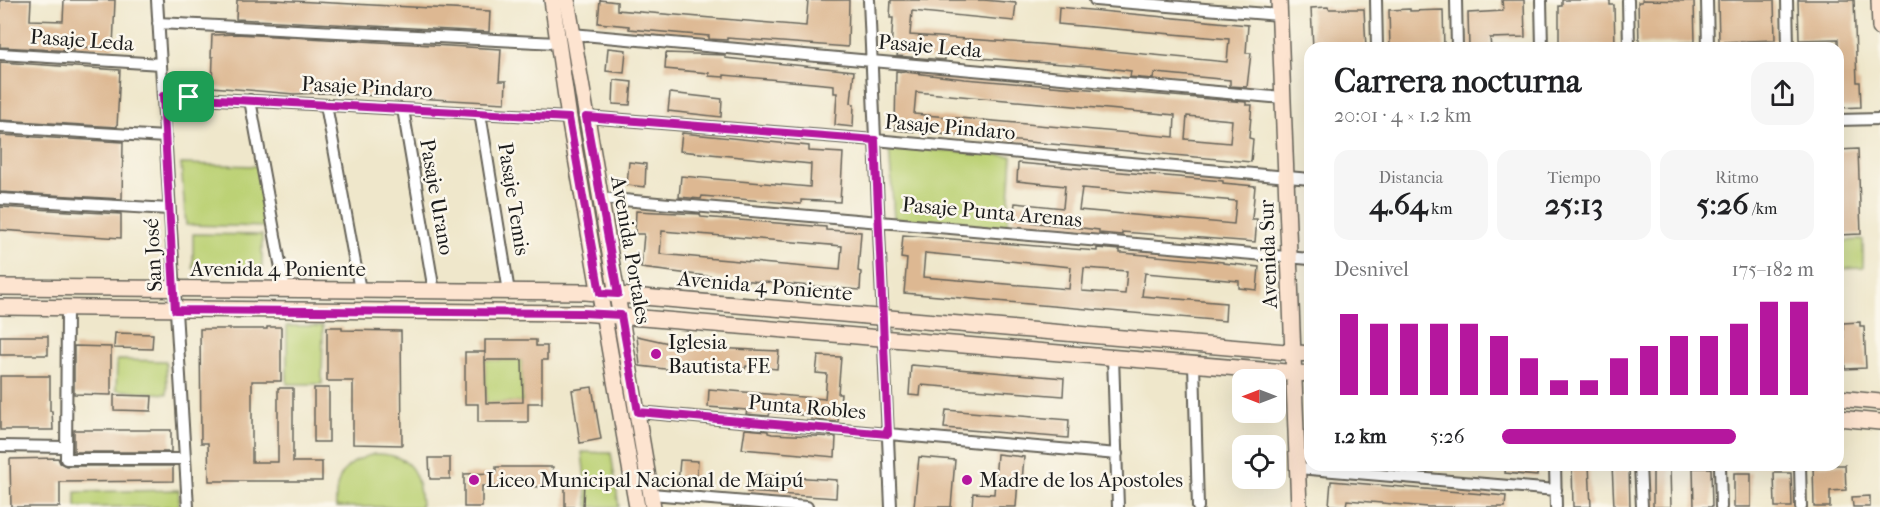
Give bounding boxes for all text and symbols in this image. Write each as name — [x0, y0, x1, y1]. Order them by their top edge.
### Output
street label: Pasaje Leda — [29, 24, 135, 56]
street label: Pasaje Leda — [877, 30, 983, 63]
text: Carrera nocturna — [1334, 62, 1581, 101]
button: share — [1751, 62, 1814, 125]
pin — [163, 71, 214, 122]
street label: Pasaje Pindaro — [301, 72, 433, 102]
icon: arrive — [172, 80, 205, 113]
text: 20:01 · 4 × 1.2 km — [1334, 104, 1471, 127]
street label: Pasaje Pindaro — [884, 109, 1016, 145]
street label: Pasaje Urano — [415, 137, 459, 257]
street label: Pasaje Temis — [493, 141, 535, 257]
text: Distancia — [1379, 168, 1443, 187]
text: Tiempo — [1547, 168, 1601, 187]
text: Ritmo — [1715, 168, 1759, 187]
street label: Avenida Portales — [606, 173, 656, 326]
text: 4.64 — [1369, 187, 1428, 222]
text: 25:13 — [1545, 187, 1603, 222]
text: 5:26 — [1697, 187, 1749, 222]
street label: Pasaje Punta Arenas — [901, 192, 1083, 232]
street label: Avenida Sur — [1254, 199, 1282, 310]
text: km — [1428, 199, 1453, 218]
text: /km — [1749, 199, 1777, 218]
street label: San José — [139, 218, 167, 292]
street label: Avenida 4 Poniente — [189, 257, 366, 281]
text: Desnivel — [1334, 258, 1409, 281]
text: 175–182 m — [1731, 258, 1814, 281]
street label: Avenida 4 Poniente — [675, 266, 854, 306]
place label: Iglesia Bautista FE — [668, 330, 771, 378]
marker: Iglesia Bautista FE — [649, 347, 663, 361]
north arrow — [1232, 369, 1286, 423]
map controls — [1232, 369, 1286, 489]
street label: Punta Robles — [747, 390, 867, 424]
text: 1.2 km — [1334, 425, 1387, 448]
text: 5:26 — [1430, 425, 1465, 448]
button: locate — [1232, 435, 1286, 489]
place label: Liceo Municipal Nacional de Maipú — [486, 468, 803, 492]
place label: Madre de los Apostoles — [979, 468, 1183, 492]
marker: Liceo Municipal Nacional de Maipú — [467, 473, 481, 487]
marker: Madre de los Apostoles — [960, 473, 974, 487]

